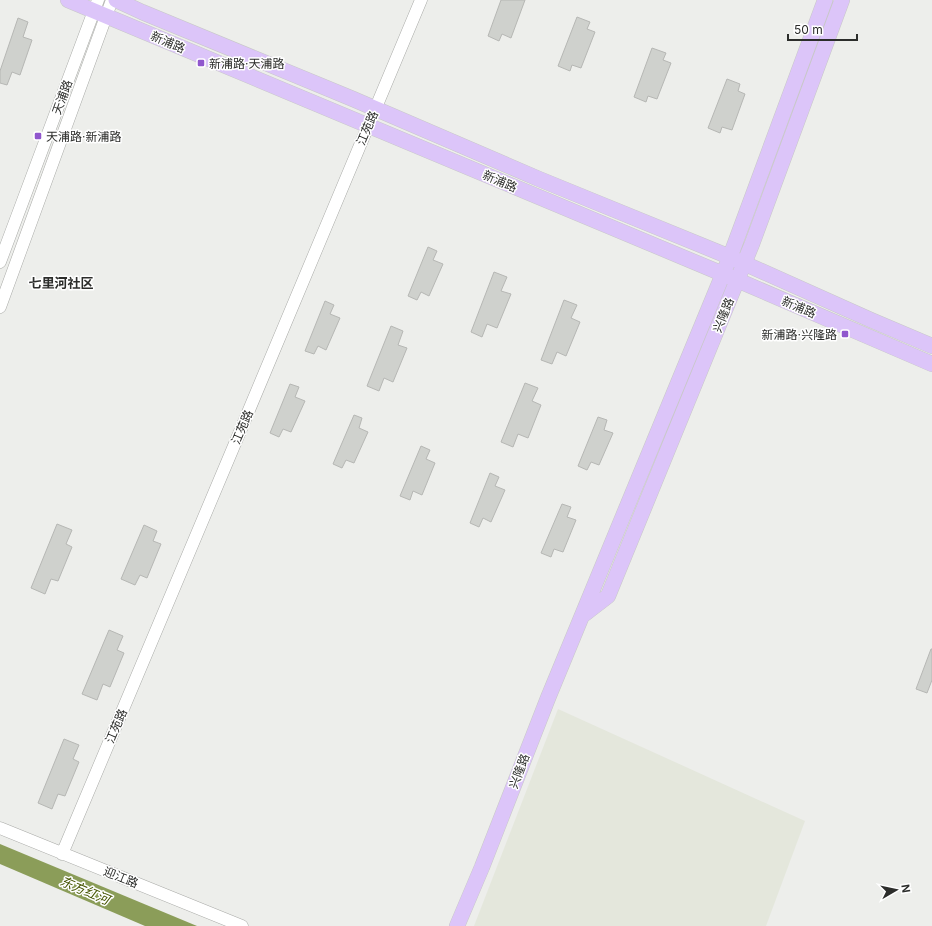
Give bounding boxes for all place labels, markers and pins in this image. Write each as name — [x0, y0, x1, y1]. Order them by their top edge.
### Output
place label: 新浦路·天浦路 — [209, 56, 284, 71]
marker: 新浦路·天浦路 — [196, 58, 206, 68]
place label: 天浦路·新浦路 — [46, 129, 121, 144]
marker: 天浦路·新浦路 — [33, 131, 43, 141]
place label: 新浦路·兴隆路 — [762, 327, 837, 342]
marker: 新浦路·兴隆路 — [840, 329, 850, 339]

